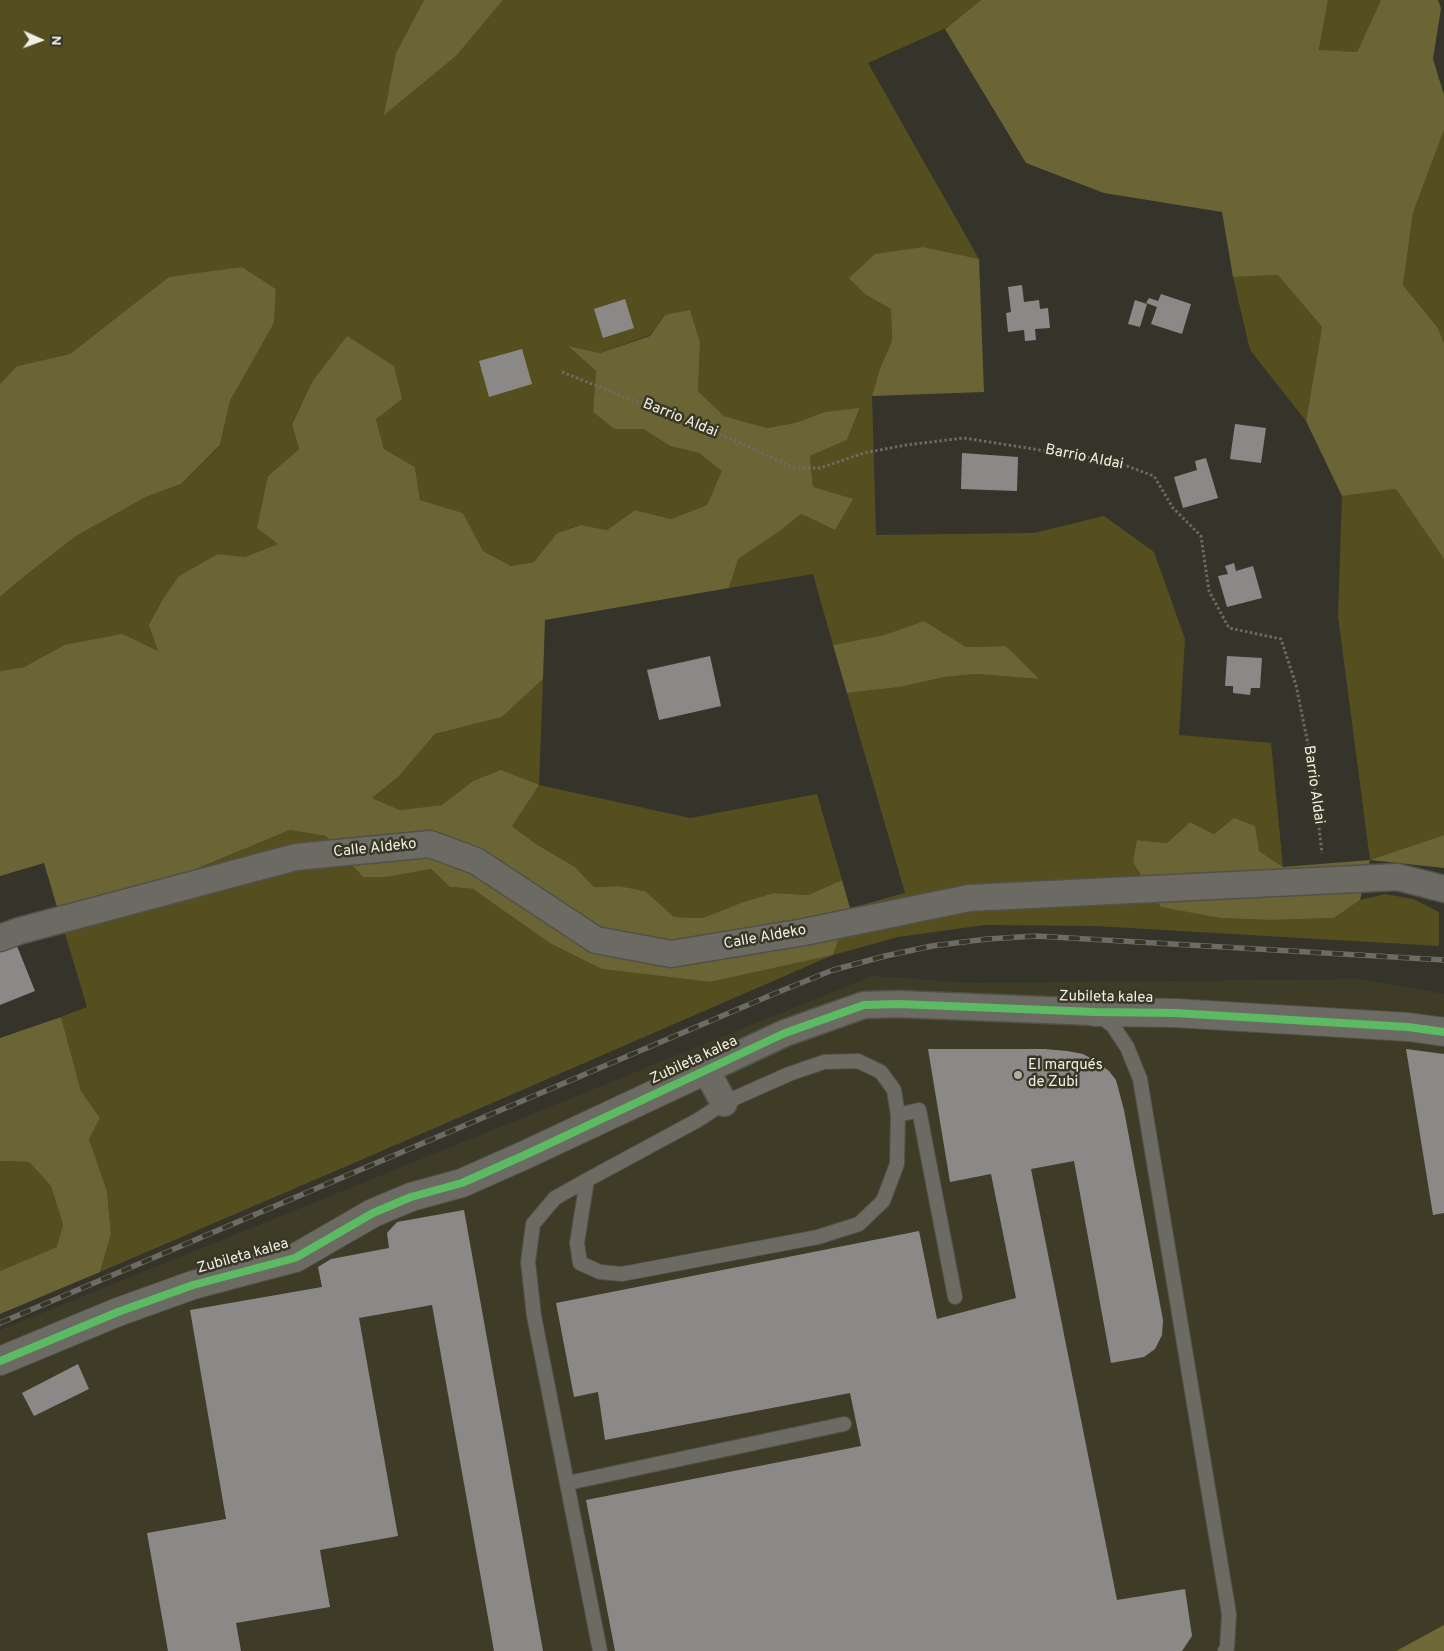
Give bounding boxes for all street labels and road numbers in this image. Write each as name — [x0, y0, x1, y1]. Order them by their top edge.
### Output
street label: Barrio Aldai — [640, 396, 720, 442]
street label: Barrio Aldai — [1043, 442, 1125, 474]
street label: Barrio Aldai — [1299, 744, 1327, 826]
street label: Calle Aldeko — [333, 836, 417, 862]
street label: Calle Aldeko — [722, 922, 808, 954]
street label: Zubileta kalea — [1059, 988, 1153, 1008]
street label: Zubileta kalea — [647, 1033, 741, 1089]
street label: Zubileta kalea — [195, 1235, 291, 1279]

